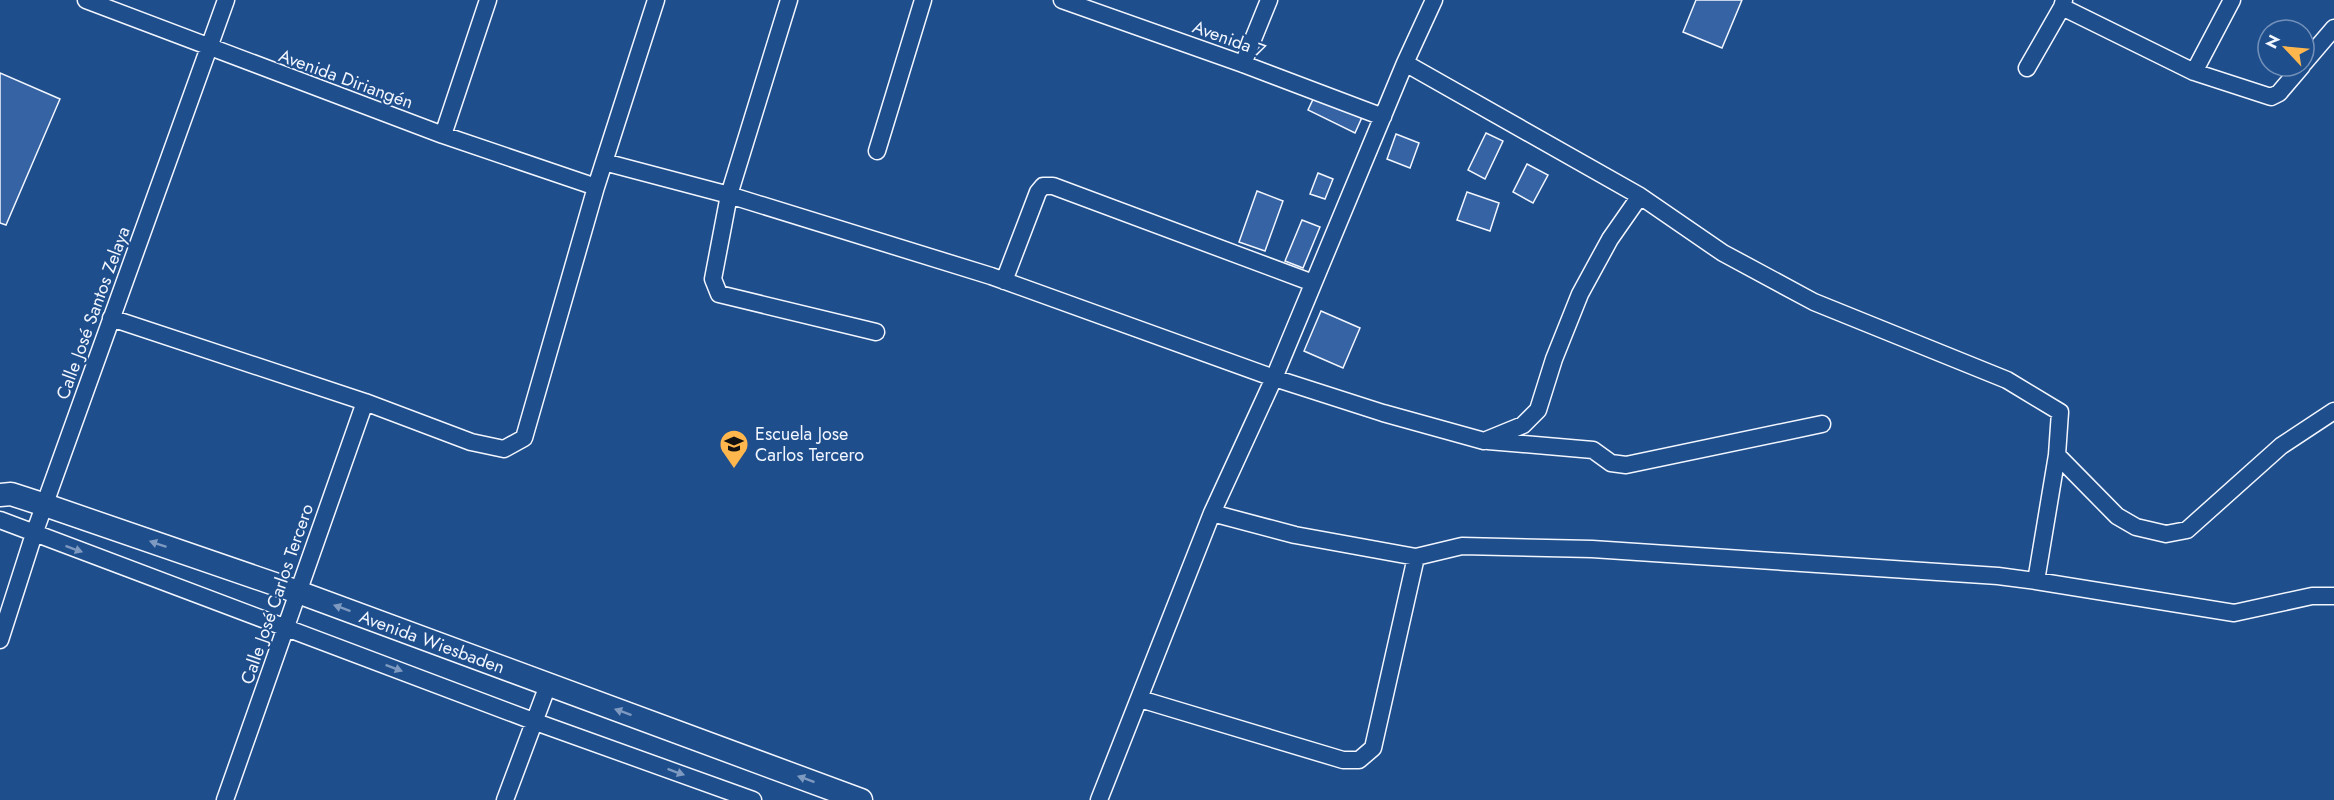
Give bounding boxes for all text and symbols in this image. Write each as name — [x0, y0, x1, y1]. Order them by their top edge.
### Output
street label: Avenida 7 — [1189, 14, 1270, 64]
north arrow — [2256, 18, 2316, 78]
text: N — [2260, 31, 2286, 52]
street label: Avenida Diriangén — [275, 43, 417, 115]
street label: Calle José Santos Zelaya — [50, 223, 136, 403]
place label: Escuela Jose Carlos Tercero — [755, 421, 864, 468]
school or university icon: Escuela Jose Carlos Tercero — [718, 428, 750, 470]
street label: Calle José Carlos Tercero — [234, 500, 320, 688]
one-way arrow — [149, 538, 167, 548]
one-way arrow — [65, 545, 83, 554]
one-way arrow — [333, 603, 351, 613]
street label: Avenida Wiesbaden — [356, 604, 508, 680]
one-way arrow — [386, 663, 404, 673]
one-way arrow — [614, 707, 632, 717]
one-way arrow — [667, 768, 685, 778]
one-way arrow — [797, 774, 815, 784]

